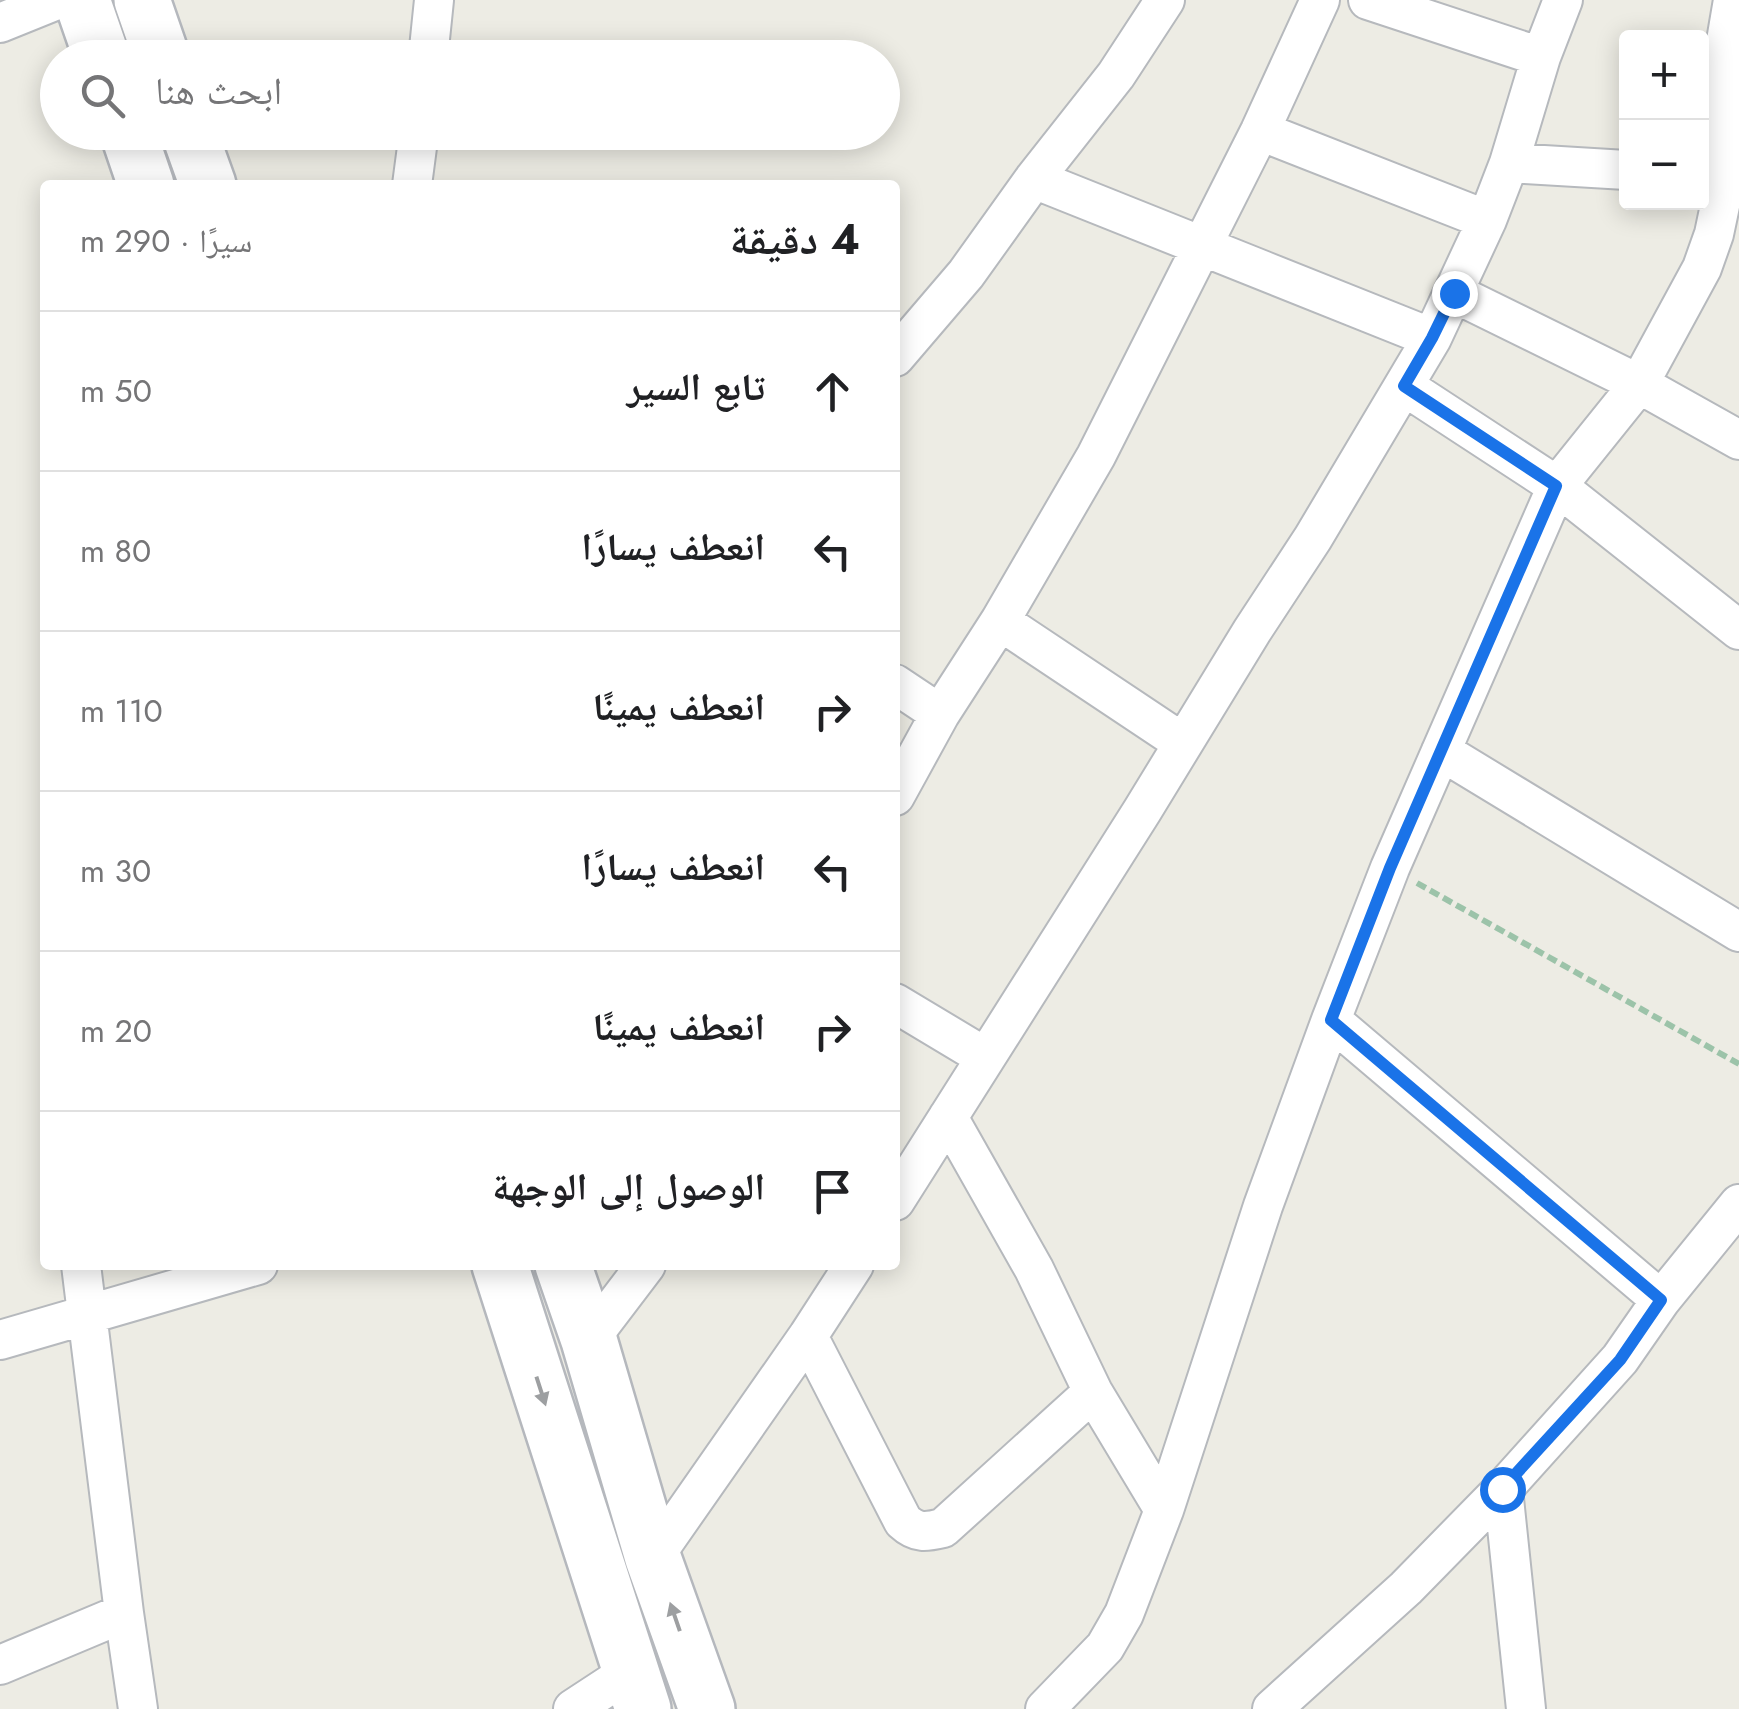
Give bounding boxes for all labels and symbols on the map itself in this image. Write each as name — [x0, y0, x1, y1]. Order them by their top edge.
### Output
route end — [1432, 271, 1478, 317]
one-way arrow — [534, 1376, 549, 1407]
route start — [1480, 1467, 1526, 1513]
one-way arrow — [667, 1601, 682, 1631]

